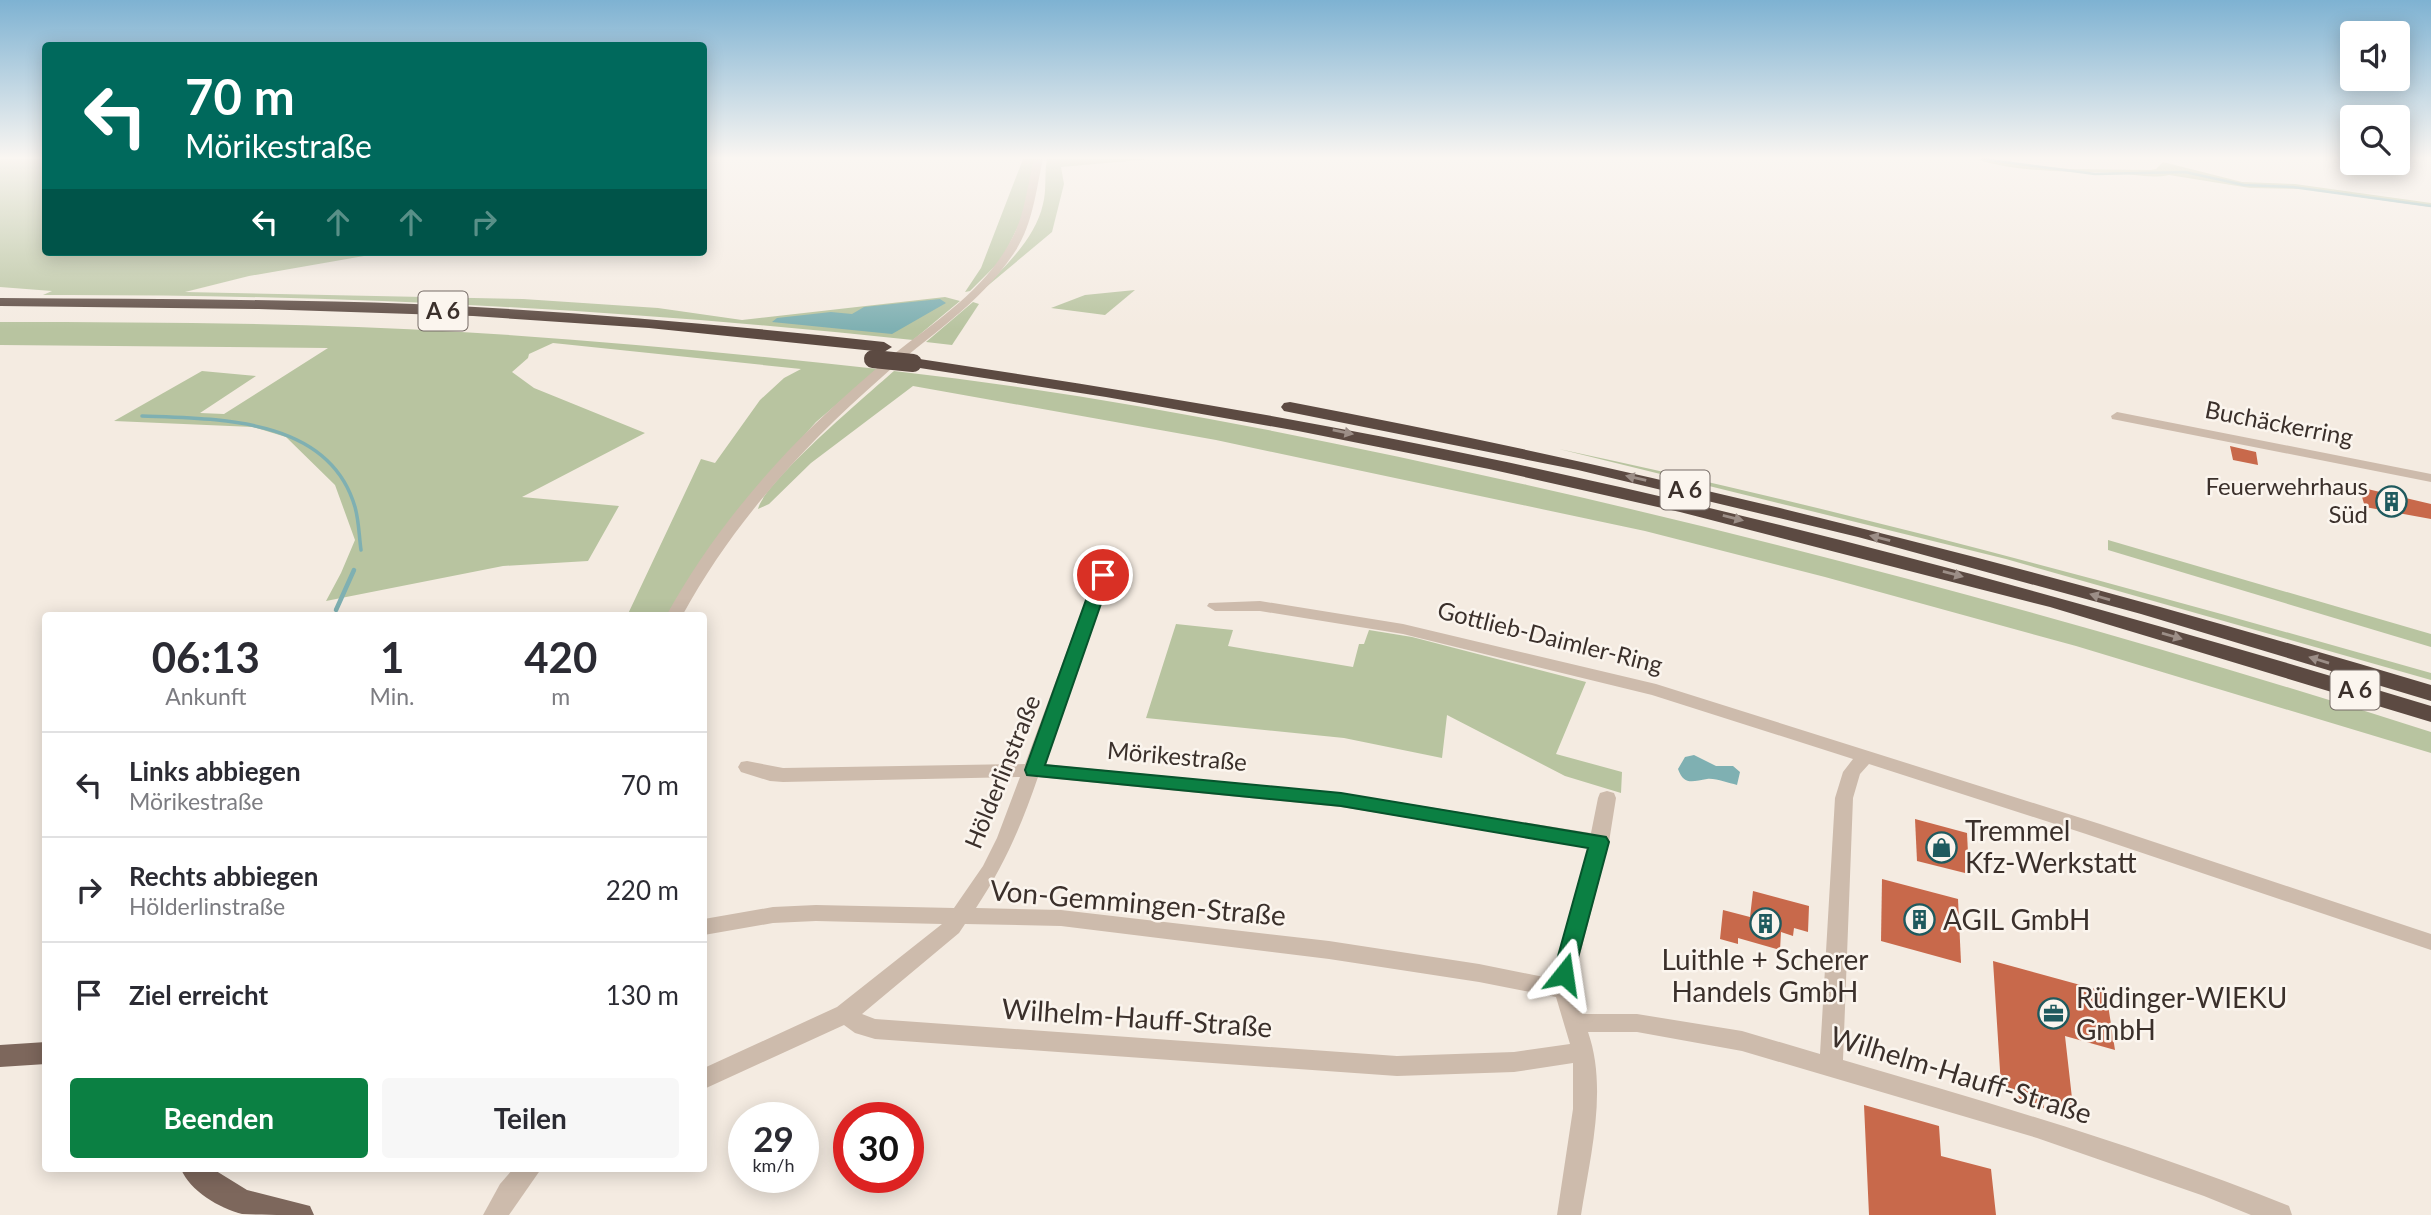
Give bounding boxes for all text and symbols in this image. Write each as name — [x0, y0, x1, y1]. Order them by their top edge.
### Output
map controls — [2340, 21, 2410, 175]
button: sound — [2340, 21, 2410, 91]
text: 70 m — [185, 67, 295, 125]
icon: left — [70, 70, 161, 161]
button: search — [2340, 105, 2410, 175]
text: Mörikestraße — [185, 126, 372, 165]
icon: left — [246, 203, 284, 241]
icon: ahead — [319, 203, 357, 241]
icon: ahead — [392, 203, 430, 241]
icon: right — [465, 203, 503, 241]
road number: A 6 — [418, 292, 467, 330]
street label: Buchäckerring — [2203, 394, 2356, 451]
one-way arrow — [1332, 427, 1354, 438]
road number: A 6 — [1660, 470, 1710, 510]
place label: Feuerwehrhaus Süd — [2205, 471, 2368, 528]
one-way arrow — [1624, 473, 1646, 484]
building icon: Feuerwehrhaus Süd — [2374, 484, 2408, 518]
one-way arrow — [1722, 513, 1744, 524]
one-way arrow — [1869, 532, 1891, 543]
pin — [1073, 545, 1133, 605]
icon: arrive — [1084, 556, 1122, 594]
one-way arrow — [1943, 570, 1964, 580]
one-way arrow — [2089, 591, 2110, 601]
street label: Gottlieb-Daimler-Ring — [1435, 595, 1666, 679]
one-way arrow — [2162, 631, 2183, 641]
text: 06:13 — [152, 632, 260, 682]
text: 1 — [380, 632, 404, 682]
text: 420 — [524, 632, 597, 682]
one-way arrow — [2308, 654, 2329, 664]
road number: A 6 — [2330, 670, 2380, 710]
text: Ankunft — [165, 682, 246, 710]
text: Min. — [370, 682, 415, 710]
text: m — [551, 682, 570, 710]
street label: Hölderlinstraße — [958, 690, 1046, 852]
street label: Mörikestraße — [1106, 735, 1248, 776]
text: Links abbiegen — [129, 755, 301, 787]
icon: left — [70, 766, 108, 804]
text: 70 m — [621, 769, 679, 801]
text: Mörikestraße — [129, 787, 263, 815]
place label: Tremmel Kfz-Werkstatt — [1965, 813, 2137, 879]
shop icon: Tremmel Kfz-Werkstatt — [1925, 830, 1959, 864]
text: Rechts abbiegen — [129, 860, 318, 892]
icon: right — [70, 871, 108, 909]
street label: Von-Gemmingen-Straße — [989, 872, 1287, 932]
text: 220 m — [606, 874, 679, 906]
text: Hölderlinstraße — [129, 892, 285, 920]
place label: AGIL GmbH — [1943, 902, 2090, 936]
building icon: AGIL GmbH — [1903, 903, 1937, 937]
building icon: Luithle + Scherer Handels GmbH — [1748, 906, 1782, 940]
position arrow — [1527, 937, 1601, 1011]
place label: Luithle + Scherer Handels GmbH — [1661, 942, 1869, 1008]
icon: arrive — [70, 976, 108, 1014]
text: Ziel erreicht — [129, 979, 268, 1011]
text: 130 m — [606, 979, 679, 1011]
place label: Rüdinger-WIEKU GmbH — [2076, 980, 2287, 1046]
street label: Wilhelm-Hauff-Straße — [1001, 991, 1274, 1043]
office icon: Rüdinger-WIEKU GmbH — [2036, 997, 2070, 1031]
street label: Wilhelm-Hauff-Straße — [1827, 1018, 2096, 1130]
button: Beenden — [70, 1078, 368, 1158]
button: Teilen — [382, 1078, 679, 1158]
speed limit sign: 30 — [833, 1102, 924, 1193]
text: 29 — [753, 1117, 794, 1159]
text: km/h — [752, 1154, 795, 1176]

